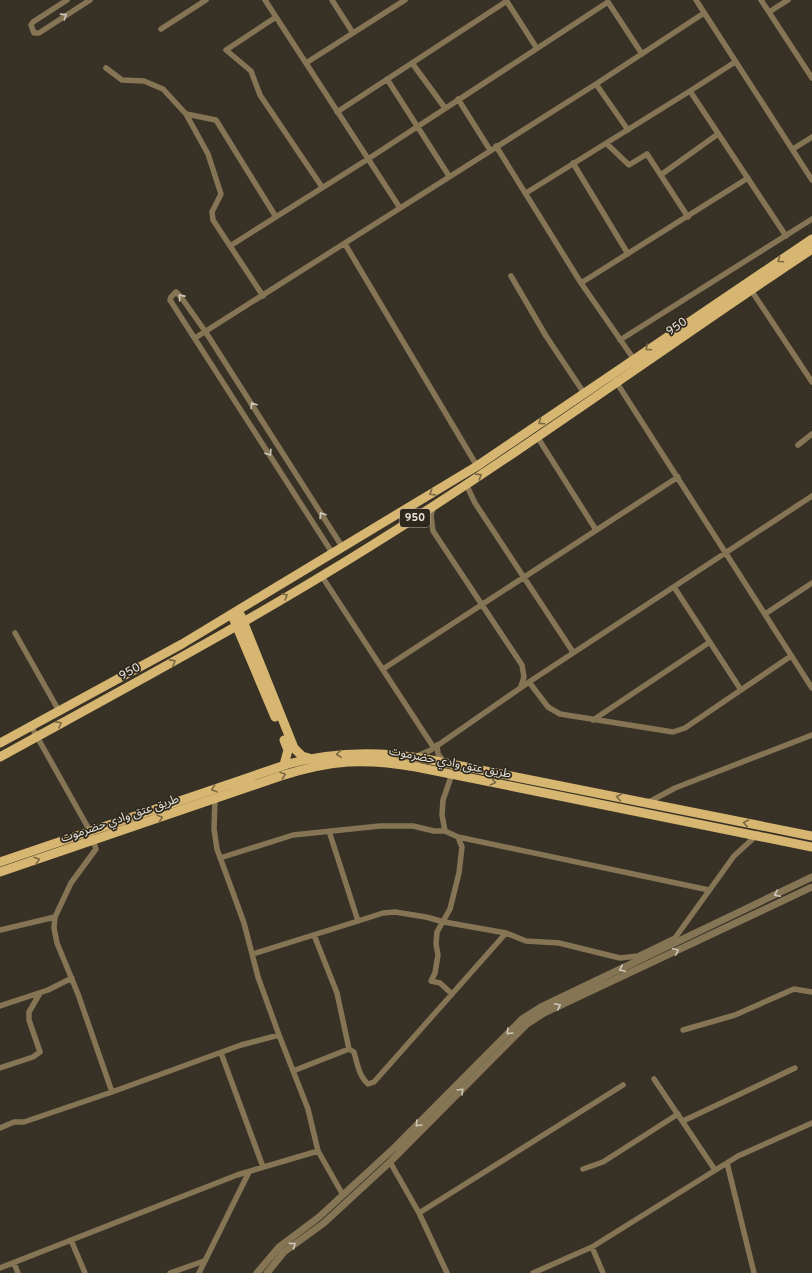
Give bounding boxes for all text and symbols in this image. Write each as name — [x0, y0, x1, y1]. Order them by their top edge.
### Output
one-way arrow — [60, 14, 67, 21]
one-way arrow — [777, 256, 784, 263]
one-way arrow — [178, 295, 185, 302]
street label: 950 — [663, 314, 691, 340]
one-way arrow — [645, 343, 652, 351]
one-way arrow — [250, 403, 257, 410]
one-way arrow — [538, 417, 545, 425]
one-way arrow — [264, 449, 271, 456]
one-way arrow — [474, 474, 481, 481]
one-way arrow — [429, 488, 436, 496]
road number: 950 — [400, 509, 430, 527]
one-way arrow — [320, 512, 327, 519]
one-way arrow — [281, 594, 288, 601]
one-way arrow — [169, 659, 176, 667]
street label: 950 — [116, 660, 144, 684]
one-way arrow — [55, 722, 62, 729]
street label: طريق عتق وادي حضرموت — [387, 743, 512, 783]
one-way arrow — [336, 749, 342, 758]
one-way arrow — [279, 771, 286, 780]
one-way arrow — [490, 778, 496, 786]
one-way arrow — [211, 784, 218, 793]
street label: طريق عتق وادي حضرموت — [59, 791, 182, 848]
one-way arrow — [616, 793, 622, 802]
one-way arrow — [156, 814, 163, 822]
one-way arrow — [743, 819, 749, 827]
one-way arrow — [33, 856, 40, 864]
one-way arrow — [774, 889, 781, 897]
one-way arrow — [672, 948, 679, 956]
one-way arrow — [618, 964, 626, 972]
one-way arrow — [554, 1003, 562, 1011]
one-way arrow — [506, 1027, 514, 1035]
one-way arrow — [456, 1088, 464, 1096]
one-way arrow — [415, 1119, 423, 1127]
one-way arrow — [289, 1243, 296, 1250]

